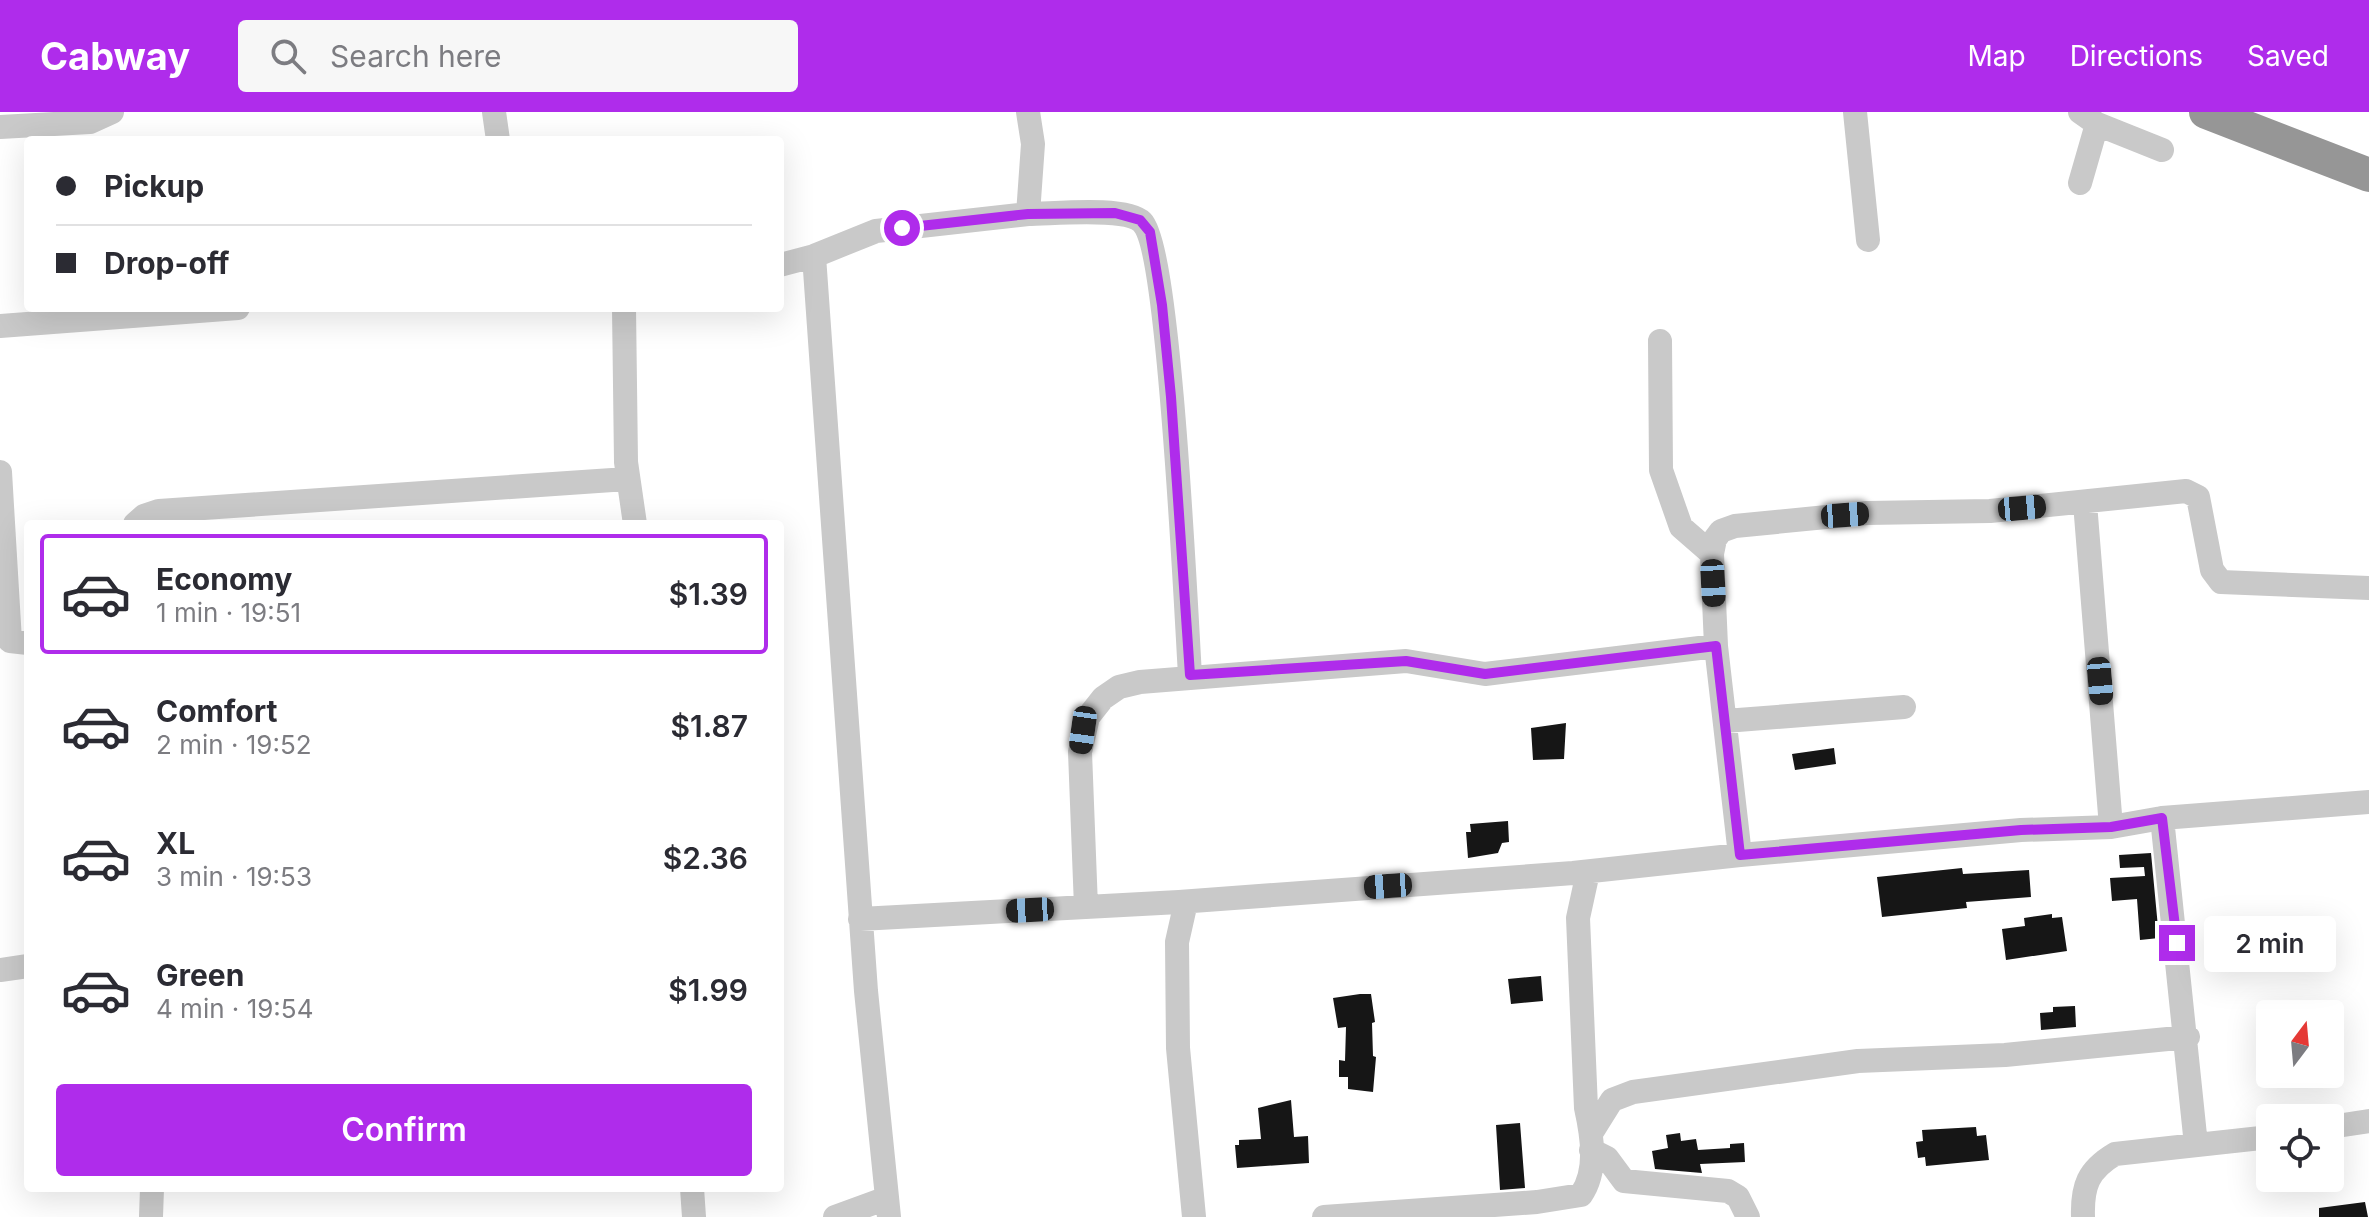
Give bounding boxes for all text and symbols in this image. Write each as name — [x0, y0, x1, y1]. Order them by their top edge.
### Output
search box — [238, 20, 798, 92]
text: Cabway — [40, 33, 190, 79]
icon: search — [266, 34, 310, 78]
text: Search here — [330, 38, 502, 74]
text: Map — [1967, 39, 2026, 73]
text: Directions — [2070, 39, 2203, 73]
text: Saved — [2247, 39, 2329, 73]
text: Pickup — [104, 168, 204, 204]
route start — [884, 210, 920, 246]
text: Drop-off — [104, 245, 230, 281]
car — [1997, 494, 2047, 522]
car — [1820, 501, 1870, 529]
icon: car — [60, 558, 132, 630]
car — [1700, 558, 1726, 608]
text: Economy — [156, 561, 292, 597]
text: $1.39 — [669, 576, 748, 612]
text: 1 min · 19:51 — [156, 597, 301, 628]
car — [2086, 656, 2114, 706]
icon: car — [60, 690, 132, 762]
text: Comfort — [156, 693, 277, 729]
car — [1068, 705, 1098, 755]
text: $1.87 — [671, 708, 748, 744]
text: 2 min · 19:52 — [156, 729, 312, 760]
icon: car — [60, 822, 132, 894]
text: XL — [156, 825, 195, 861]
text: $2.36 — [663, 840, 748, 876]
text: 3 min · 19:53 — [156, 861, 312, 892]
car — [1363, 872, 1413, 900]
car — [1005, 897, 1055, 923]
callout: 2 min — [2205, 915, 2337, 971]
route end — [2159, 925, 2195, 961]
text: 2 min — [2236, 928, 2304, 959]
icon: car — [60, 954, 132, 1026]
text: Green — [156, 957, 244, 993]
text: $1.99 — [668, 972, 748, 1008]
text: 4 min · 19:54 — [156, 993, 313, 1024]
north arrow — [2256, 1000, 2344, 1088]
map controls — [2256, 1000, 2344, 1192]
button: Confirm — [56, 1084, 752, 1176]
button: locate — [2256, 1104, 2344, 1192]

